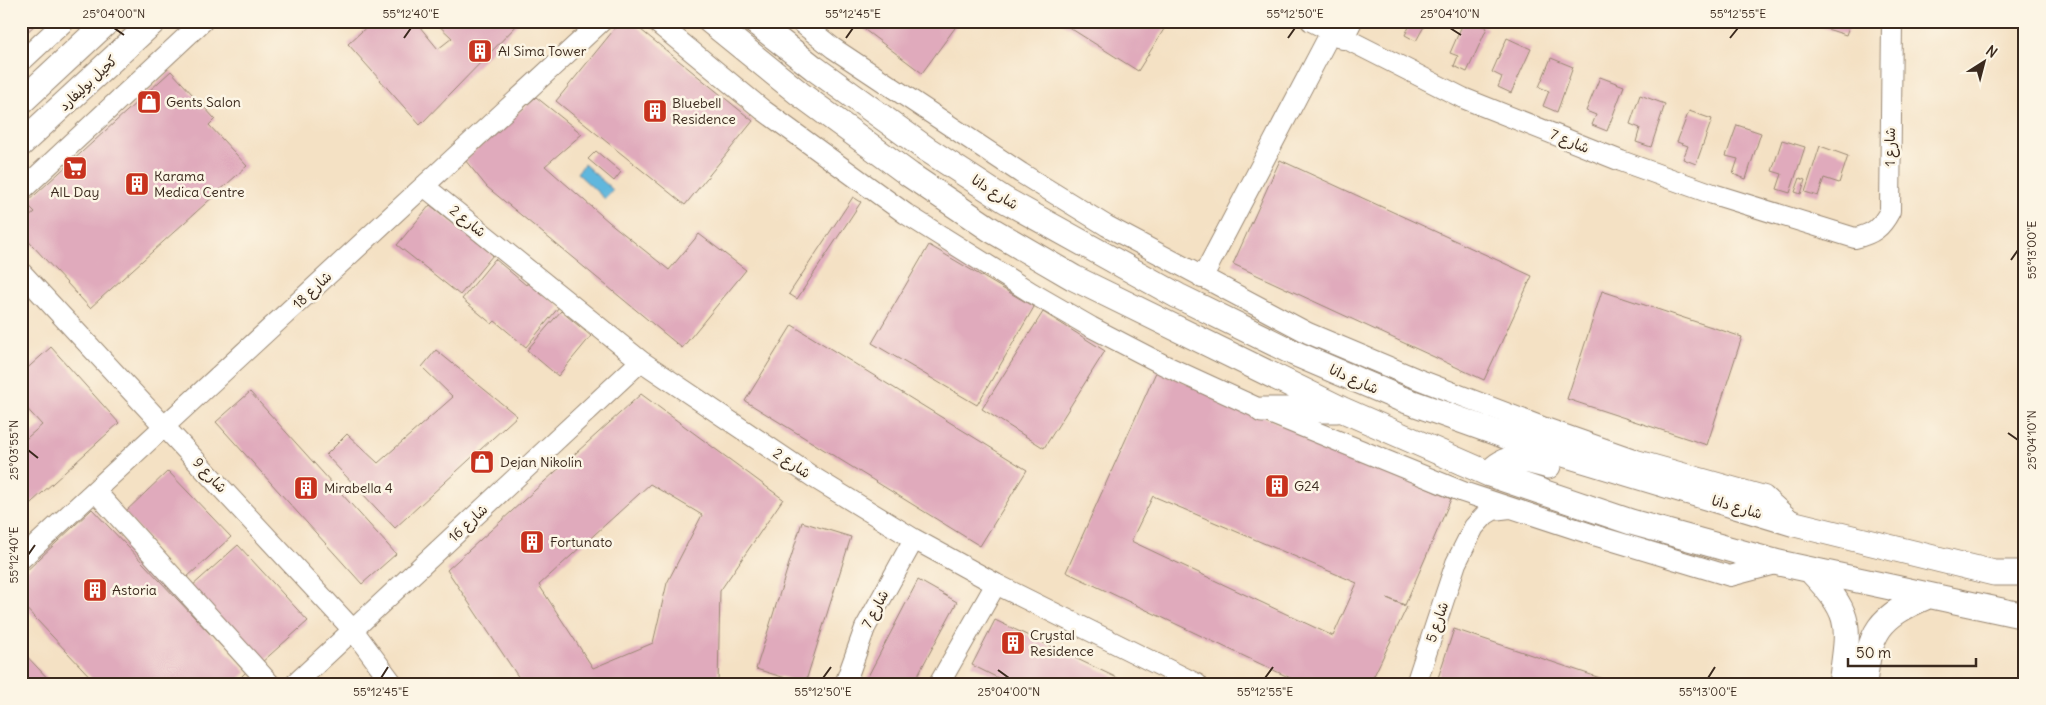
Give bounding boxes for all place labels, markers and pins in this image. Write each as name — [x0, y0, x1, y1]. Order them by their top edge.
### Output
building icon: Al Sima Tower — [467, 38, 493, 64]
place label: Al Sima Tower — [498, 42, 587, 60]
shop icon: Gents Salon — [136, 89, 162, 115]
place label: Gents Salon — [166, 93, 241, 111]
place label: Bluebell Residence — [672, 94, 736, 128]
building icon: Bluebell Residence — [642, 98, 668, 124]
supermarket icon: AlL Day — [62, 155, 88, 181]
place label: Karama Medica Centre — [154, 167, 244, 201]
building icon: Karama Medica Centre — [124, 171, 150, 197]
place label: AlL Day — [51, 183, 99, 201]
shop icon: Dejan Nikolin — [469, 449, 495, 475]
place label: Dejan Nikolin — [500, 453, 582, 471]
building icon: G24 — [1264, 473, 1290, 499]
building icon: Mirabella 4 — [293, 475, 319, 501]
place label: G24 — [1294, 477, 1320, 495]
place label: Mirabella 4 — [324, 479, 393, 497]
building icon: Fortunato — [519, 529, 545, 555]
place label: Fortunato — [550, 533, 613, 551]
building icon: Astoria — [82, 577, 108, 603]
place label: Astoria — [112, 581, 157, 599]
place label: Crystal Residence — [1030, 626, 1094, 660]
building icon: Crystal Residence — [1000, 630, 1026, 656]

